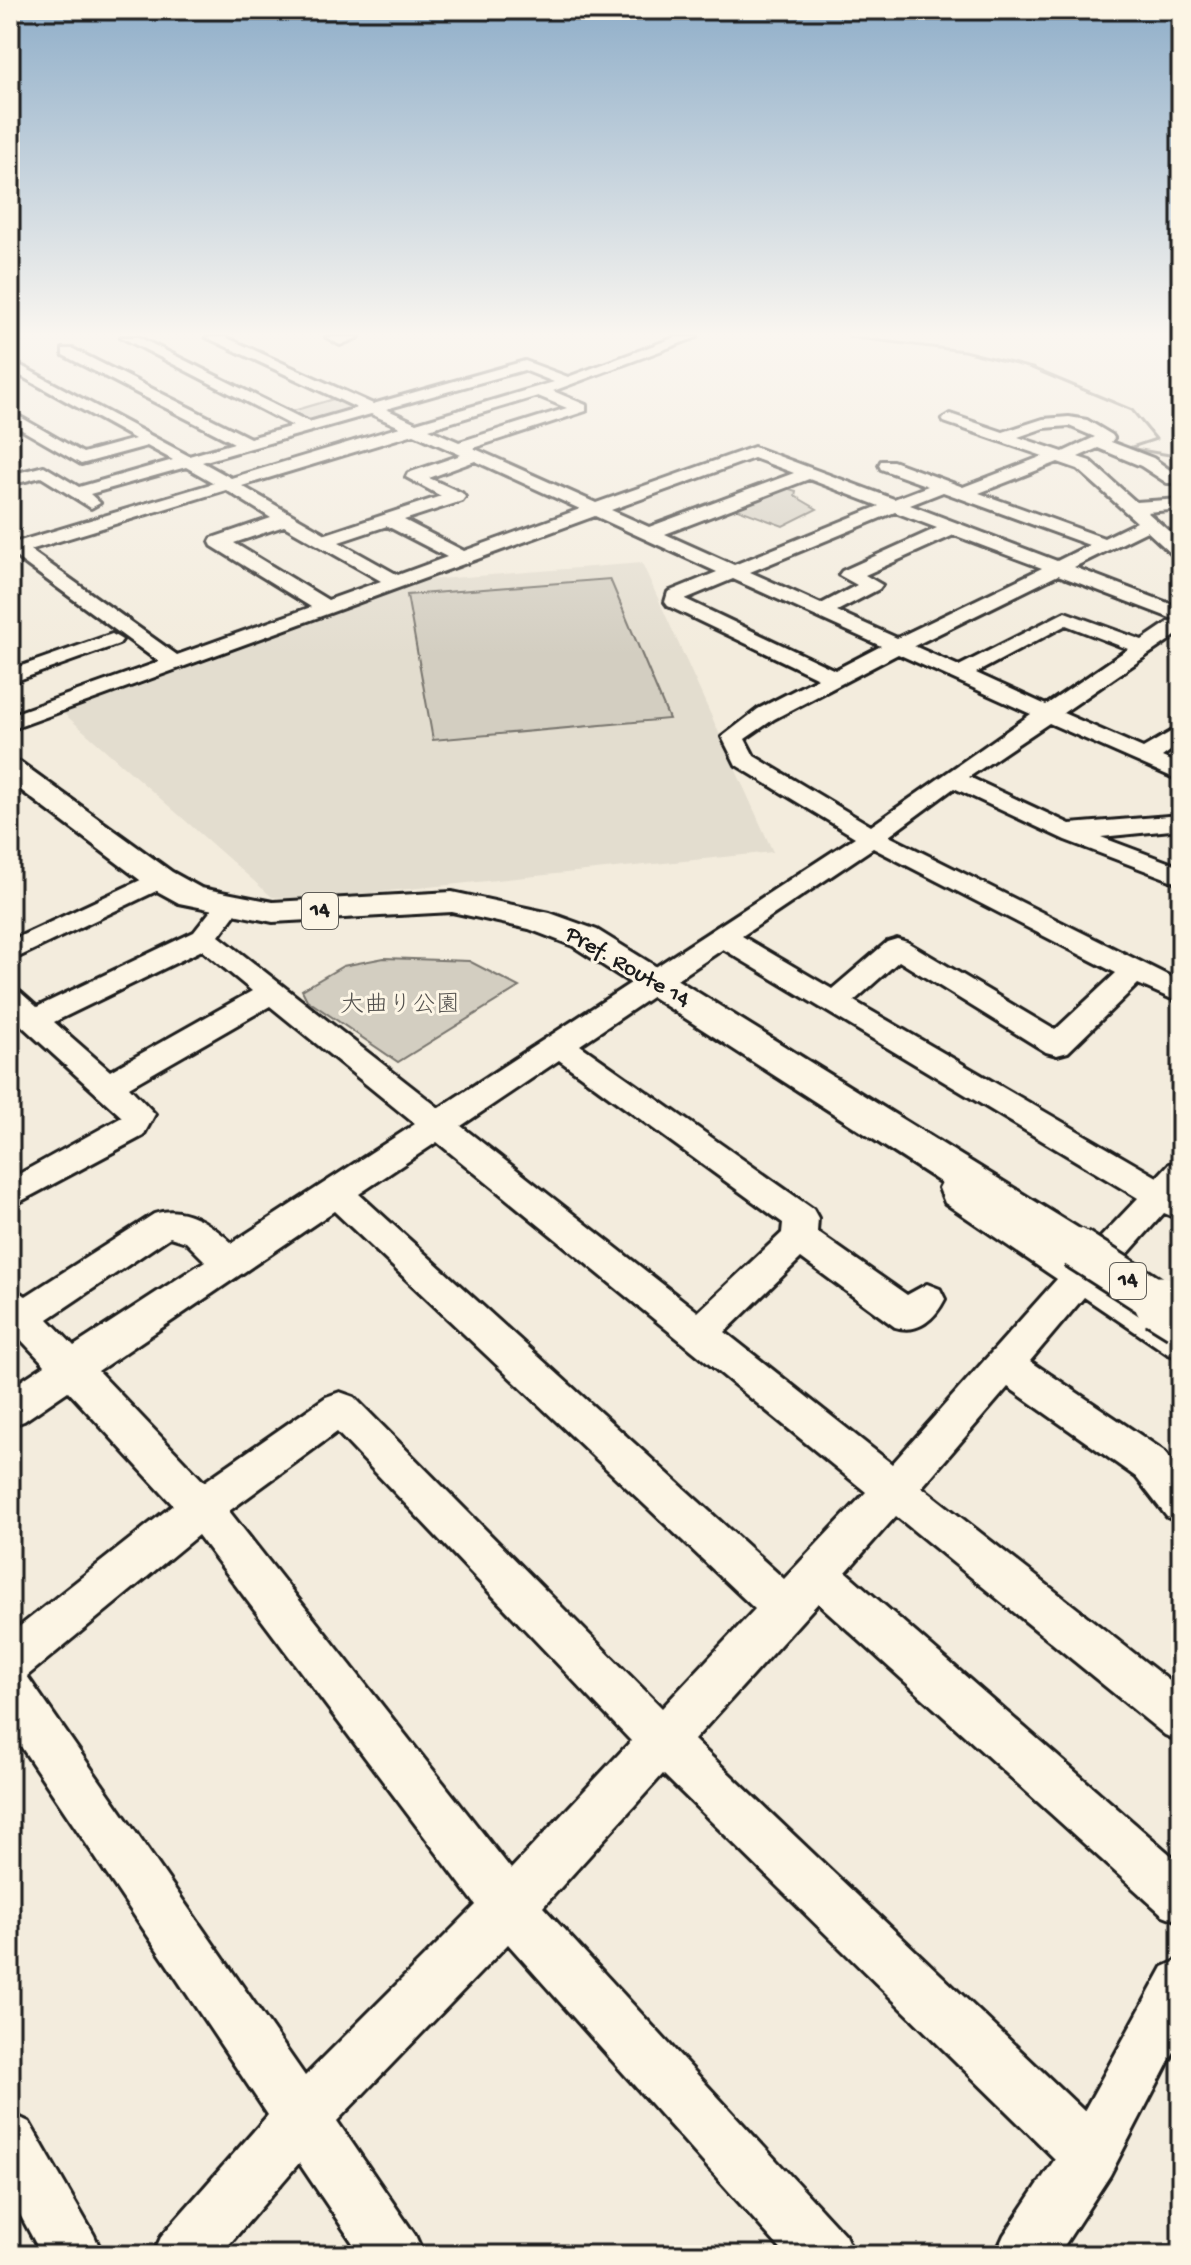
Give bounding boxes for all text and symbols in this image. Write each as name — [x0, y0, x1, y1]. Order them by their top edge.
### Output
road number: 14 — [302, 893, 338, 929]
street label: Pref. Route 14 — [558, 920, 695, 1016]
park label: 大曲り公園 — [340, 992, 460, 1021]
road number: 14 — [1110, 1263, 1146, 1299]

